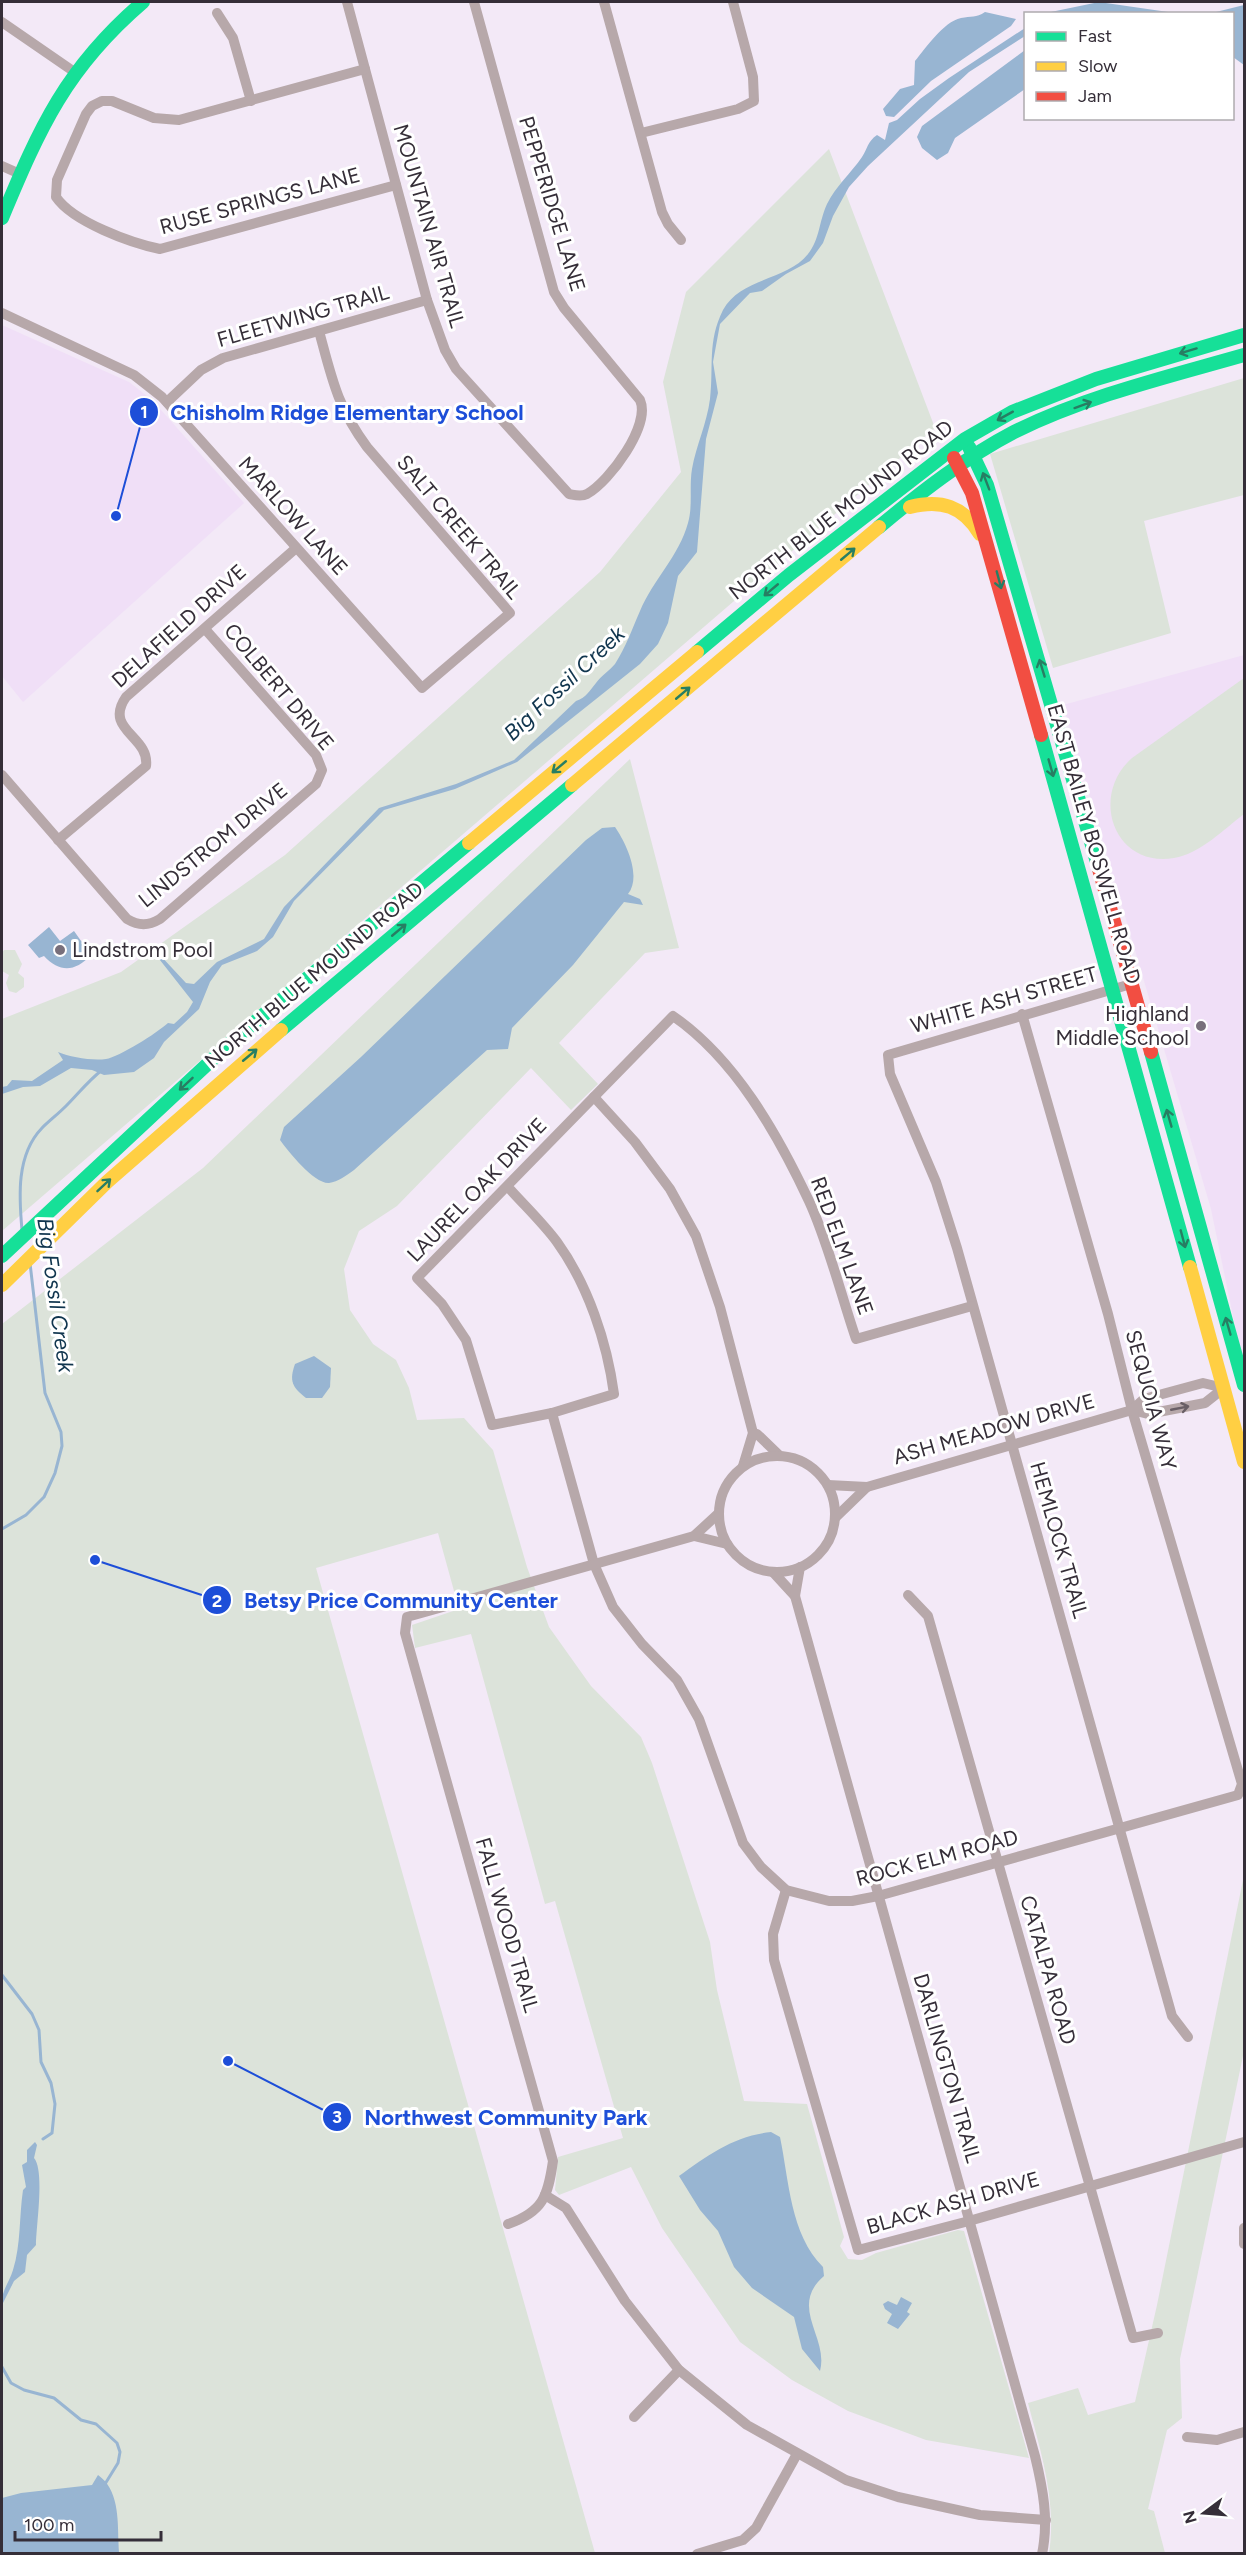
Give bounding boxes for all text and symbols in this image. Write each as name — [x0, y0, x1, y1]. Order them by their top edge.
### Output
legend — [1024, 12, 1234, 120]
text: Fast — [1078, 25, 1112, 47]
text: Slow — [1078, 55, 1117, 77]
text: Jam — [1078, 85, 1112, 107]
street label: PEPPERIDGE LANE — [514, 113, 591, 295]
street label: MOUNTAIN AIR TRAIL — [388, 121, 471, 331]
street label: RUSE SPRINGS LANE — [157, 162, 363, 239]
street label: FLEETWING TRAIL — [214, 279, 392, 352]
one-way arrow — [1179, 346, 1198, 357]
callout: Chisholm Ridge Elementary School — [129, 392, 536, 432]
one-way arrow — [1074, 398, 1092, 409]
text: Chisholm Ridge Elementary School — [170, 399, 524, 426]
text: 1 — [140, 401, 148, 423]
one-way arrow — [996, 411, 1014, 422]
street label: NORTH BLUE MOUND ROAD — [724, 414, 958, 605]
street label: SALT CREEK TRAIL — [392, 450, 527, 604]
street label: MARLOW LANE — [234, 451, 353, 580]
one-way arrow — [979, 472, 990, 491]
one-way arrow — [840, 547, 856, 560]
street label: DELAFIELD DRIVE — [106, 559, 251, 693]
one-way arrow — [993, 571, 1005, 590]
one-way arrow — [764, 583, 779, 597]
street label: COLBERT DRIVE — [219, 618, 340, 755]
water label: Big Fossil Creek — [498, 619, 631, 746]
one-way arrow — [1036, 659, 1047, 678]
one-way arrow — [675, 686, 690, 700]
street label: EAST BAILEY BOSWELL ROAD — [1042, 701, 1146, 987]
one-way arrow — [1046, 758, 1057, 777]
one-way arrow — [551, 761, 567, 774]
street label: LINDSTROM DRIVE — [133, 777, 292, 912]
street label: NORTH BLUE MOUND ROAD — [199, 876, 428, 1073]
one-way arrow — [391, 923, 406, 937]
place label: Lindstrom Pool — [72, 937, 213, 962]
marker: Lindstrom Pool — [53, 943, 67, 957]
street label: WHITE ASH STREET — [908, 961, 1100, 1038]
place label: Highland Middle School — [1056, 1001, 1189, 1050]
marker: Highland Middle School — [1194, 1019, 1208, 1033]
one-way arrow — [242, 1049, 258, 1062]
one-way arrow — [179, 1077, 194, 1091]
one-way arrow — [1163, 1109, 1174, 1128]
street label: LAUREL OAK DRIVE — [401, 1112, 552, 1267]
street label: RED ELM LANE — [806, 1173, 879, 1318]
one-way arrow — [97, 1178, 112, 1192]
water label: Big Fossil Creek — [31, 1216, 80, 1375]
one-way arrow — [1178, 1229, 1189, 1248]
one-way arrow — [1222, 1317, 1233, 1336]
street label: SEQUOIA WAY — [1121, 1327, 1182, 1473]
street label: ASH MEADOW DRIVE — [890, 1388, 1098, 1469]
one-way arrow — [1170, 1402, 1190, 1413]
street label: HEMLOCK TRAIL — [1025, 1459, 1094, 1621]
callout: Betsy Price Community Center — [202, 1580, 570, 1620]
text: Betsy Price Community Center — [244, 1587, 559, 1614]
text: 2 — [212, 1590, 222, 1612]
street label: ROCK ELM ROAD — [853, 1824, 1021, 1891]
street label: FALL WOOD TRAIL — [471, 1835, 544, 2015]
street label: CATALPA ROAD — [1015, 1892, 1082, 2047]
street label: DARLINGTON TRAIL — [909, 1970, 986, 2165]
callout: Northwest Community Park — [322, 2097, 659, 2137]
text: Northwest Community Park — [364, 2104, 648, 2131]
text: 3 — [332, 2106, 342, 2128]
street label: BLACK ASH DRIVE — [863, 2166, 1042, 2239]
north arrow — [1174, 2483, 1234, 2543]
scale bar — [15, 2504, 160, 2542]
text: N — [1179, 2508, 1201, 2526]
text: 100 m — [24, 2514, 74, 2536]

